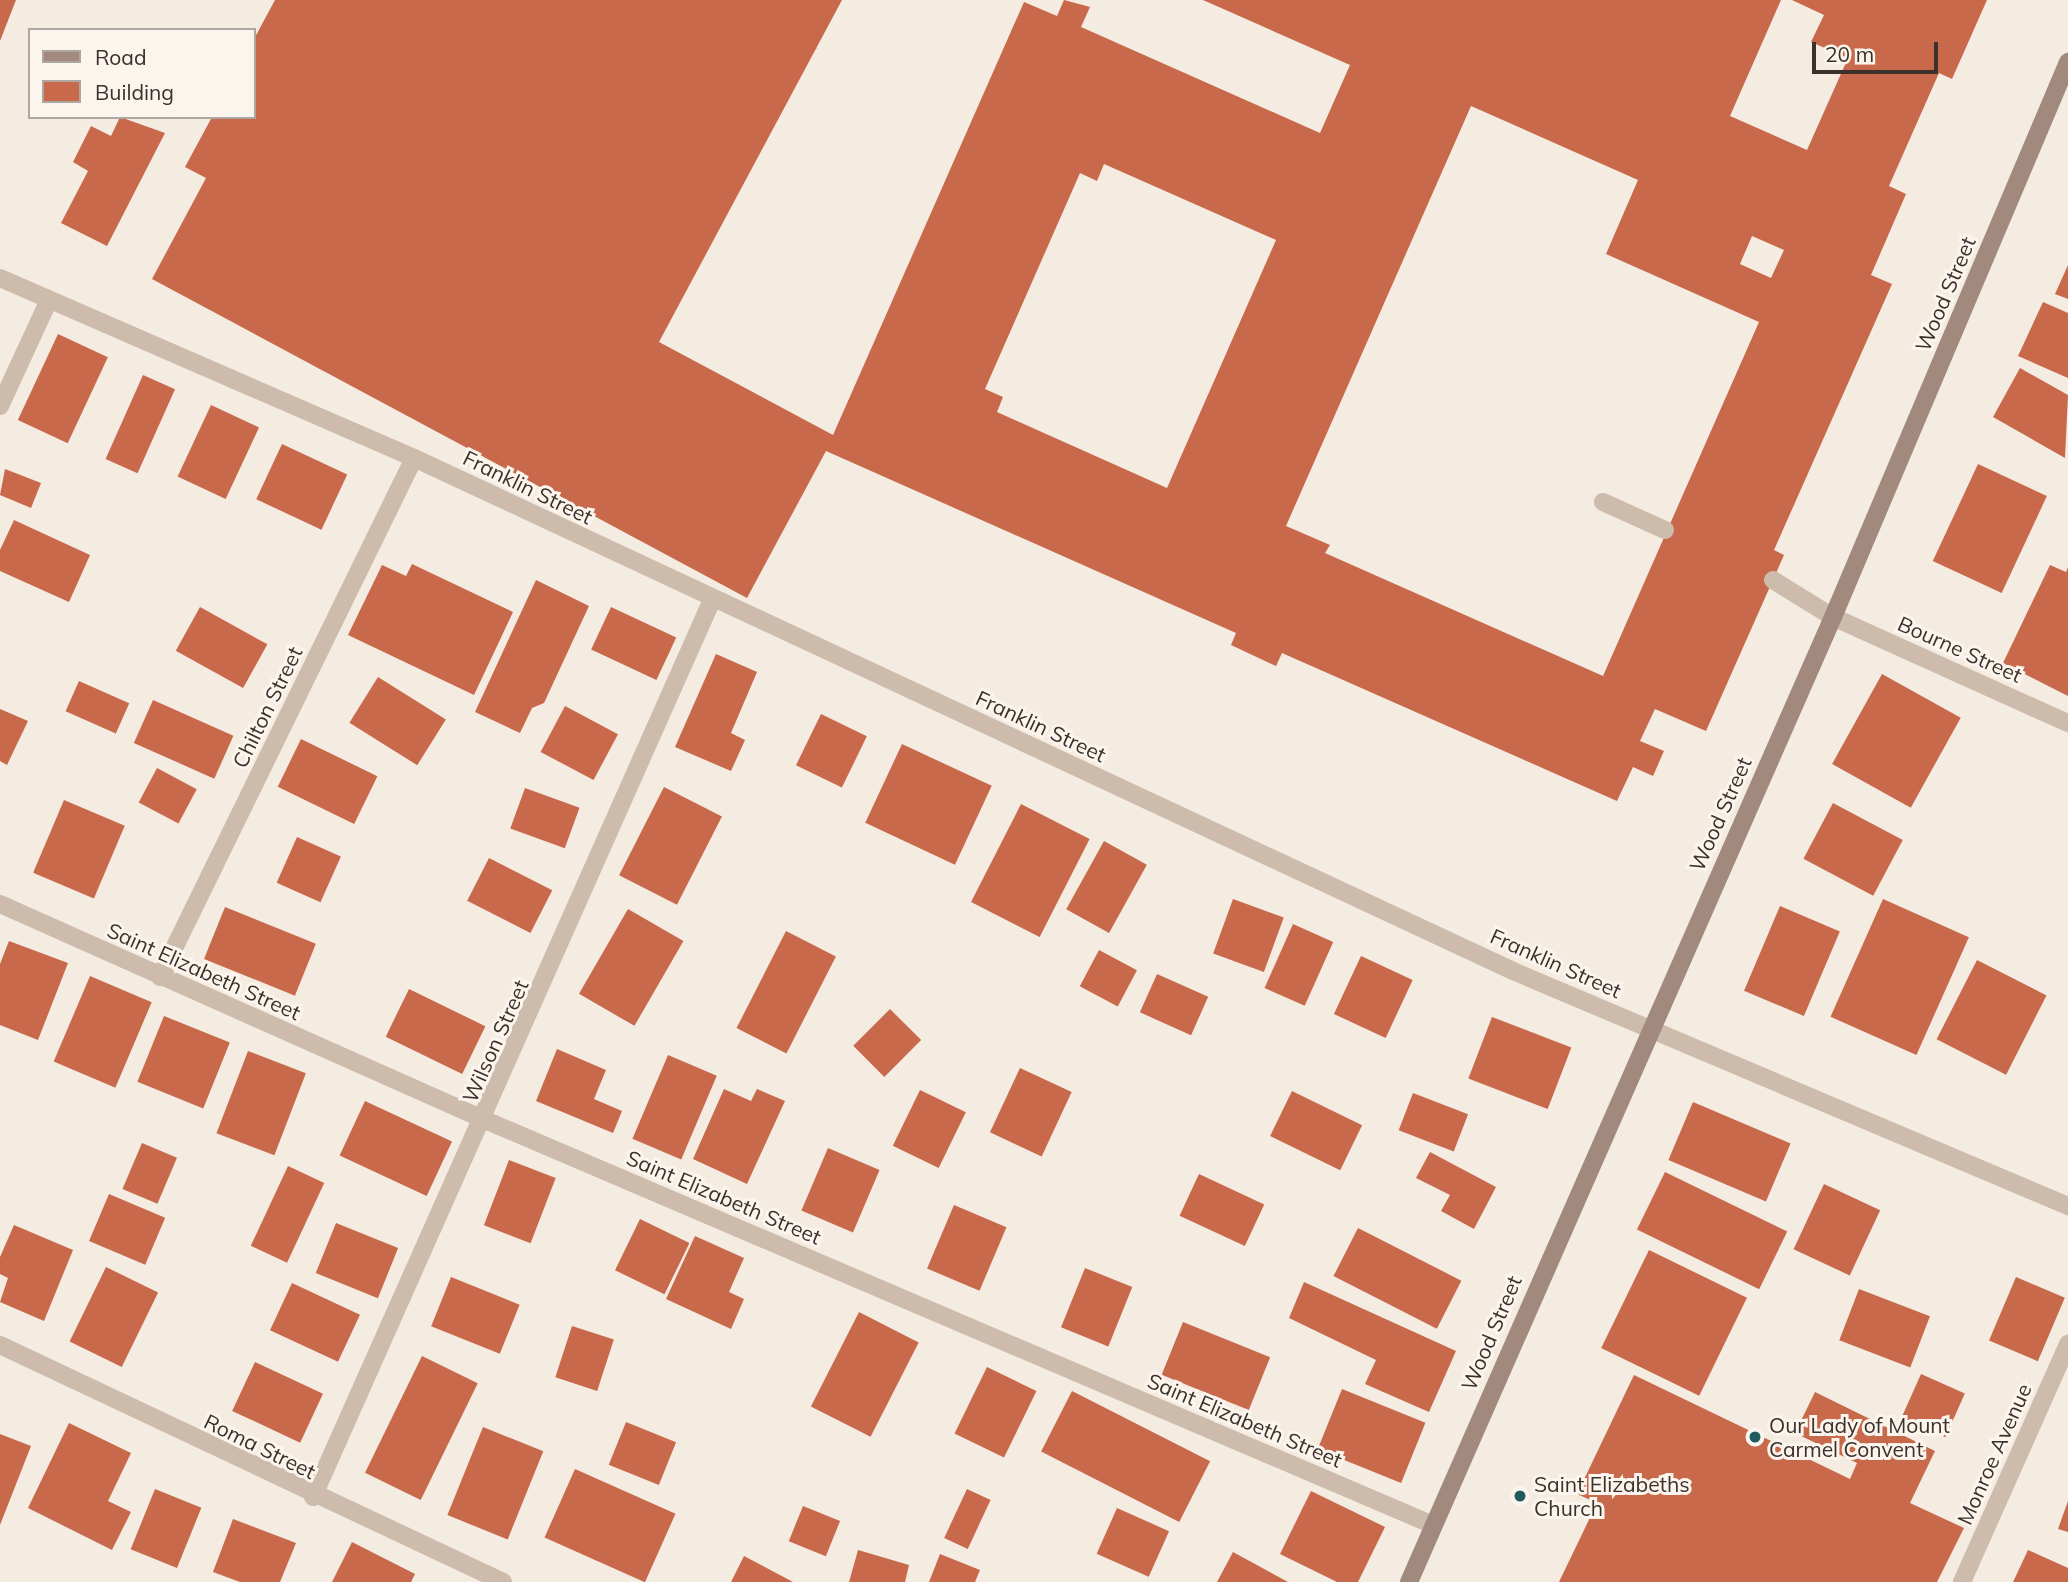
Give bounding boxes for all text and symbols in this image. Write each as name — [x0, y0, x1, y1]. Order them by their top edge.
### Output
legend — [28, 28, 256, 119]
scale bar — [1816, 28, 1942, 72]
text: 20 m — [1825, 41, 1874, 67]
text: Road — [95, 44, 146, 70]
text: Building — [95, 79, 174, 105]
street label: Wood Street — [1910, 233, 1980, 355]
street label: Franklin Street — [459, 445, 597, 529]
street label: Bourne Street — [1894, 610, 2026, 688]
street label: Chilton Street — [227, 642, 307, 772]
street label: Franklin Street — [972, 685, 1110, 767]
street label: Wood Street — [1684, 753, 1756, 875]
street label: Saint Elizabeth Street — [104, 917, 304, 1025]
street label: Franklin Street — [1487, 923, 1625, 1003]
street label: Wilson Street — [457, 976, 533, 1106]
street label: Saint Elizabeth Street — [623, 1145, 825, 1249]
street label: Wood Street — [1456, 1272, 1526, 1394]
street label: Saint Elizabeth Street — [1144, 1368, 1346, 1472]
street label: Monroe Avenue — [1952, 1380, 2036, 1528]
street label: Roma Street — [200, 1408, 320, 1484]
place label: Our Lady of Mount Carmel Convent — [1769, 1412, 1950, 1462]
marker: Our Lady of Mount Carmel Convent — [1747, 1429, 1763, 1445]
place label: Saint Elizabeths Church — [1534, 1471, 1690, 1521]
marker: Saint Elizabeths Church — [1512, 1488, 1528, 1504]

